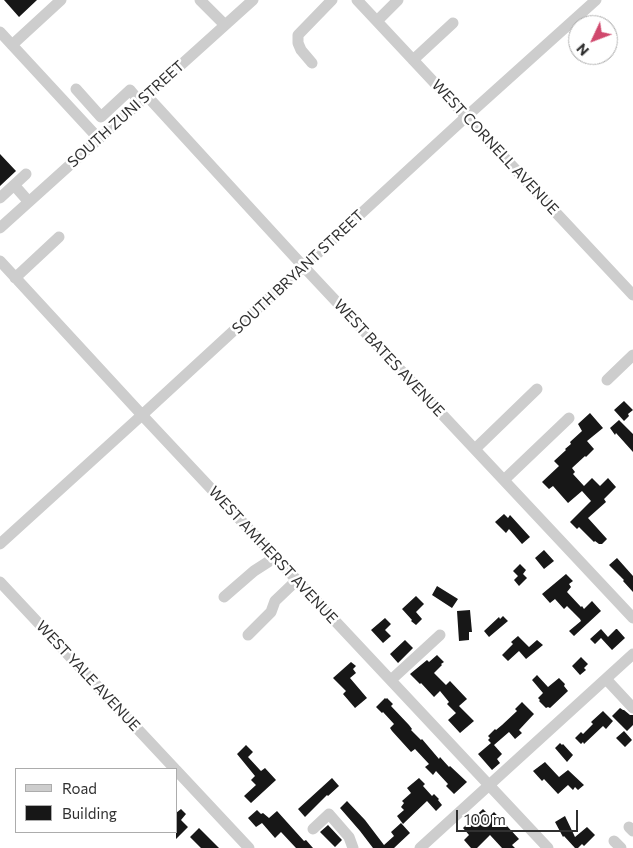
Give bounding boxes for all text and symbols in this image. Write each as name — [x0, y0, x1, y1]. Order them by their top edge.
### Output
north arrow — [568, 15, 618, 65]
text: N — [573, 40, 592, 60]
street label: SOUTH ZUNI STREET — [64, 57, 188, 171]
street label: WEST CORNELL AVENUE — [428, 76, 562, 218]
street label: SOUTH BRYANT STREET — [228, 206, 368, 338]
street label: WEST BATES AVENUE — [330, 296, 448, 420]
street label: WEST AMHERST AVENUE — [205, 483, 341, 627]
street label: WEST YALE AVENUE — [32, 617, 144, 735]
legend — [15, 768, 178, 833]
text: Road — [62, 779, 97, 797]
scale bar — [458, 800, 580, 832]
text: Building — [62, 804, 117, 822]
text: 100 m — [464, 810, 506, 828]

